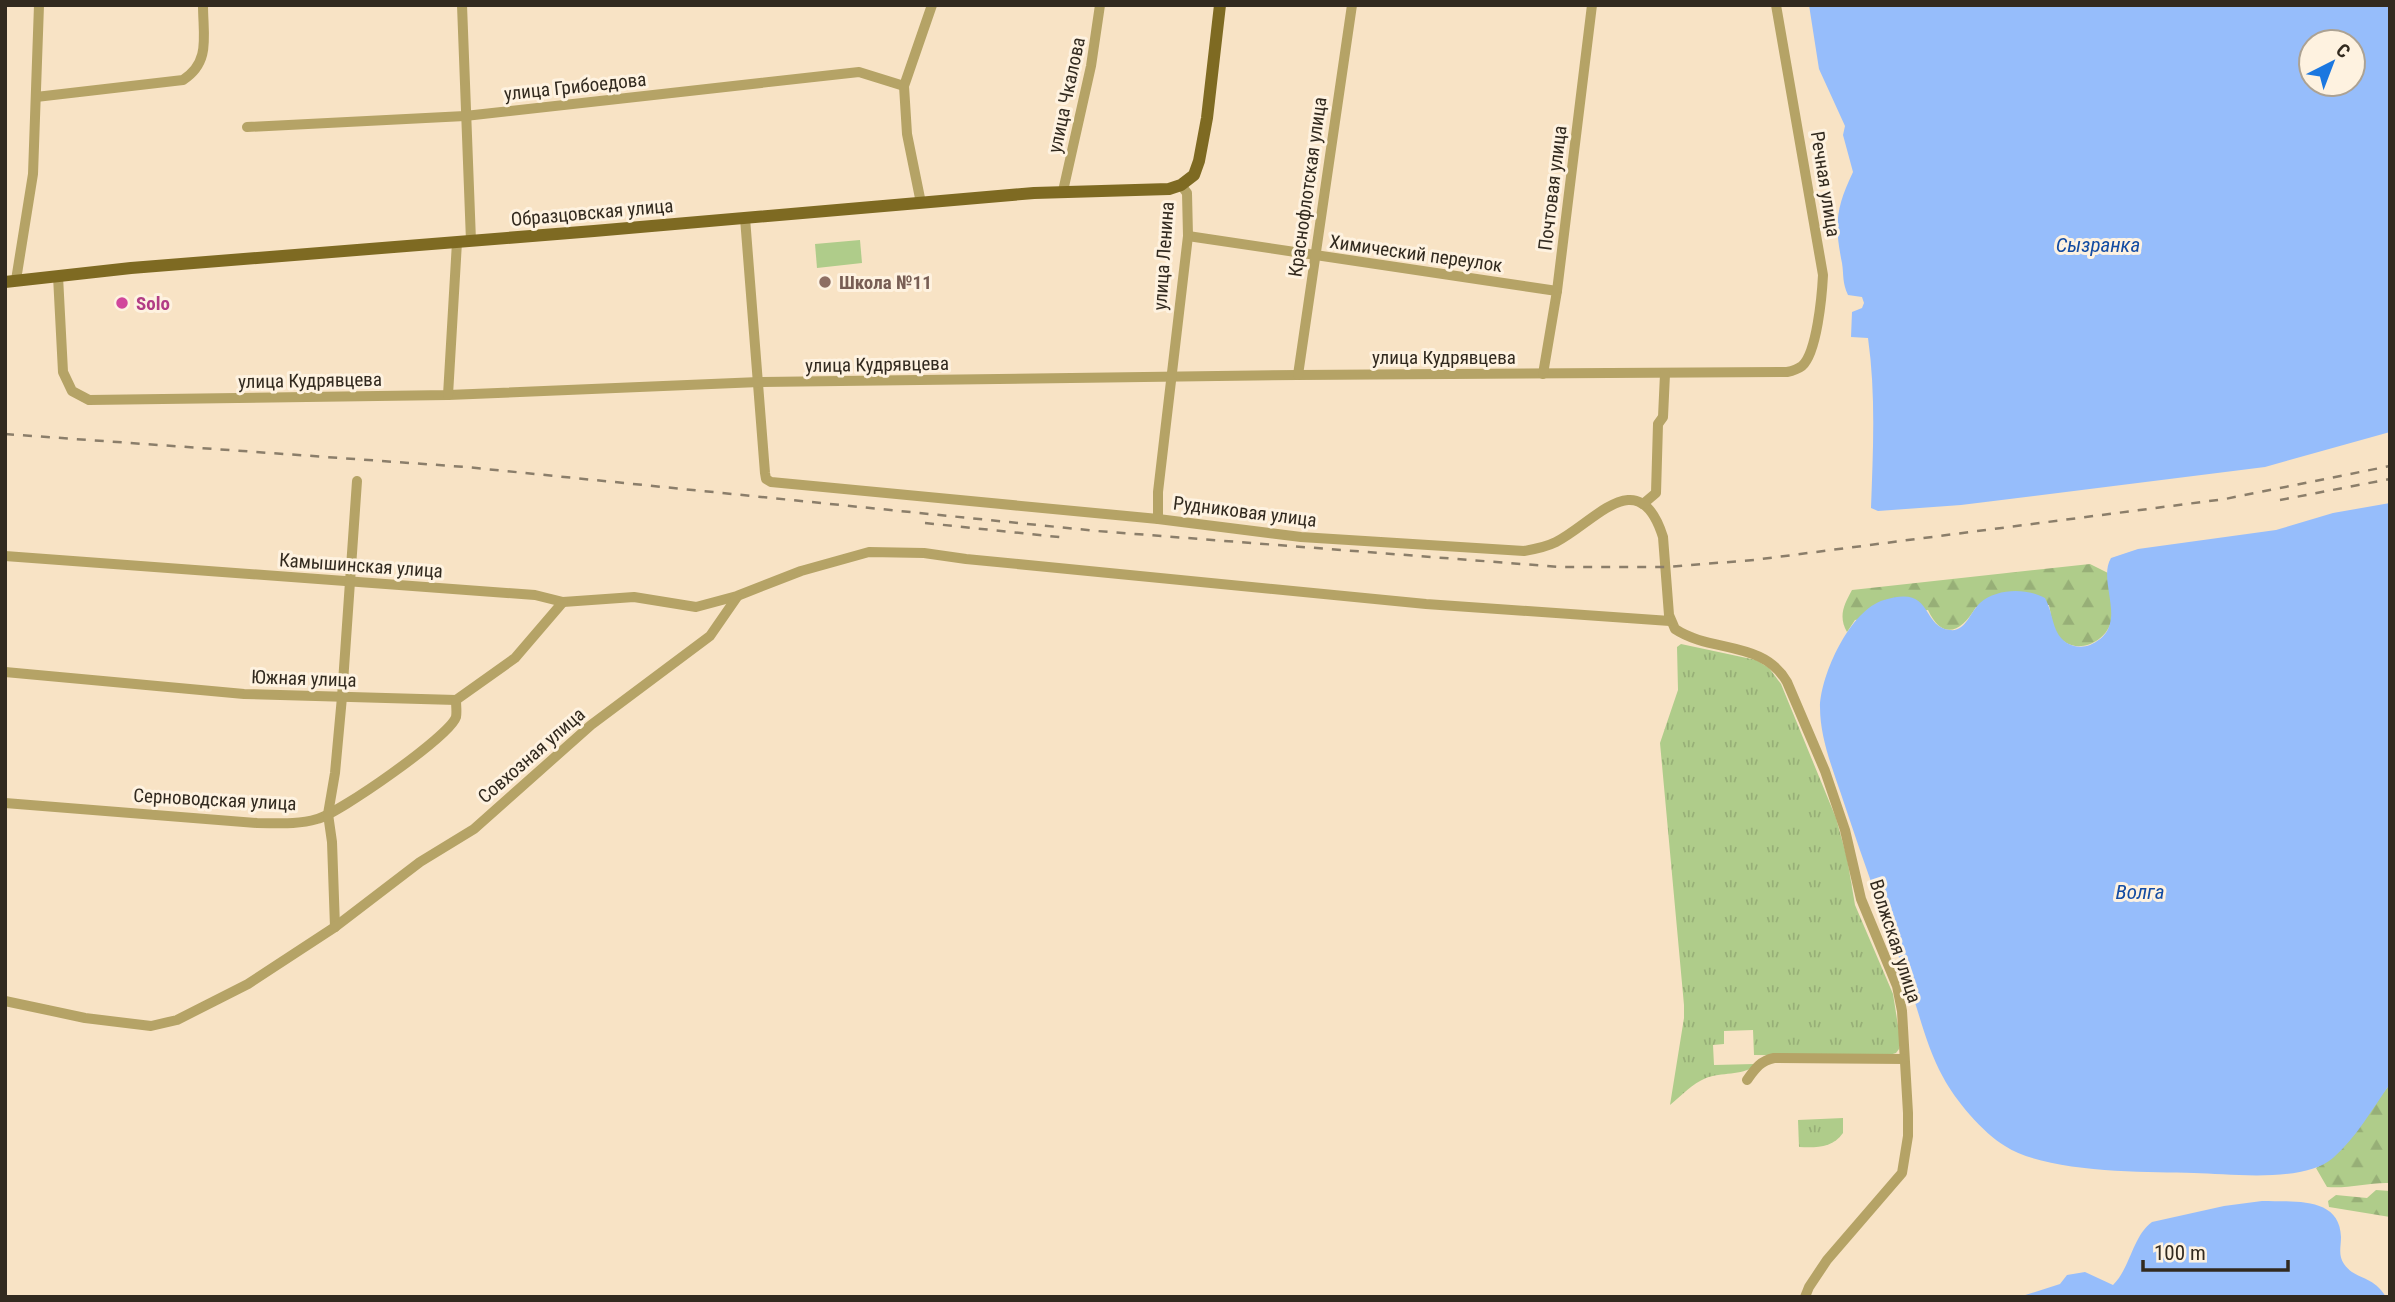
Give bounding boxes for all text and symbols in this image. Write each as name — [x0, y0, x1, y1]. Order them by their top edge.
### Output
north arrow — [2297, 28, 2367, 98]
street label: улица Чкалова — [1043, 35, 1090, 155]
text: С — [2331, 39, 2355, 63]
street label: улица Грибоедова — [503, 68, 647, 105]
street label: Краснофлотская улица — [1283, 96, 1332, 279]
street label: Почтовая улица — [1533, 124, 1572, 252]
street label: Речная улица — [1806, 130, 1845, 239]
street label: Образцовская улица — [510, 194, 674, 231]
street label: улица Ленина — [1148, 201, 1179, 311]
street label: Химический переулок — [1328, 230, 1504, 277]
water label: Сызранка — [2056, 233, 2140, 257]
place label: Школа №11 — [839, 271, 932, 294]
marker: Школа №11 — [817, 274, 833, 290]
place label: Solo — [136, 292, 170, 315]
marker: Solo — [114, 295, 130, 311]
street label: улица Кудрявцева — [1372, 346, 1516, 369]
street label: улица Кудрявцева — [805, 352, 949, 377]
street label: улица Кудрявцева — [238, 368, 382, 393]
street label: Рудниковая улица — [1172, 491, 1318, 532]
street label: Камышинская улица — [278, 548, 444, 583]
street label: Южная улица — [251, 665, 357, 692]
street label: Совхозная улица — [473, 703, 590, 808]
street label: Серноводская улица — [133, 784, 297, 815]
street label: Волжская улица — [1865, 877, 1926, 1006]
water label: Волга — [2116, 880, 2164, 904]
scale bar — [2143, 1228, 2288, 1272]
text: 100 m — [2154, 1241, 2206, 1265]

